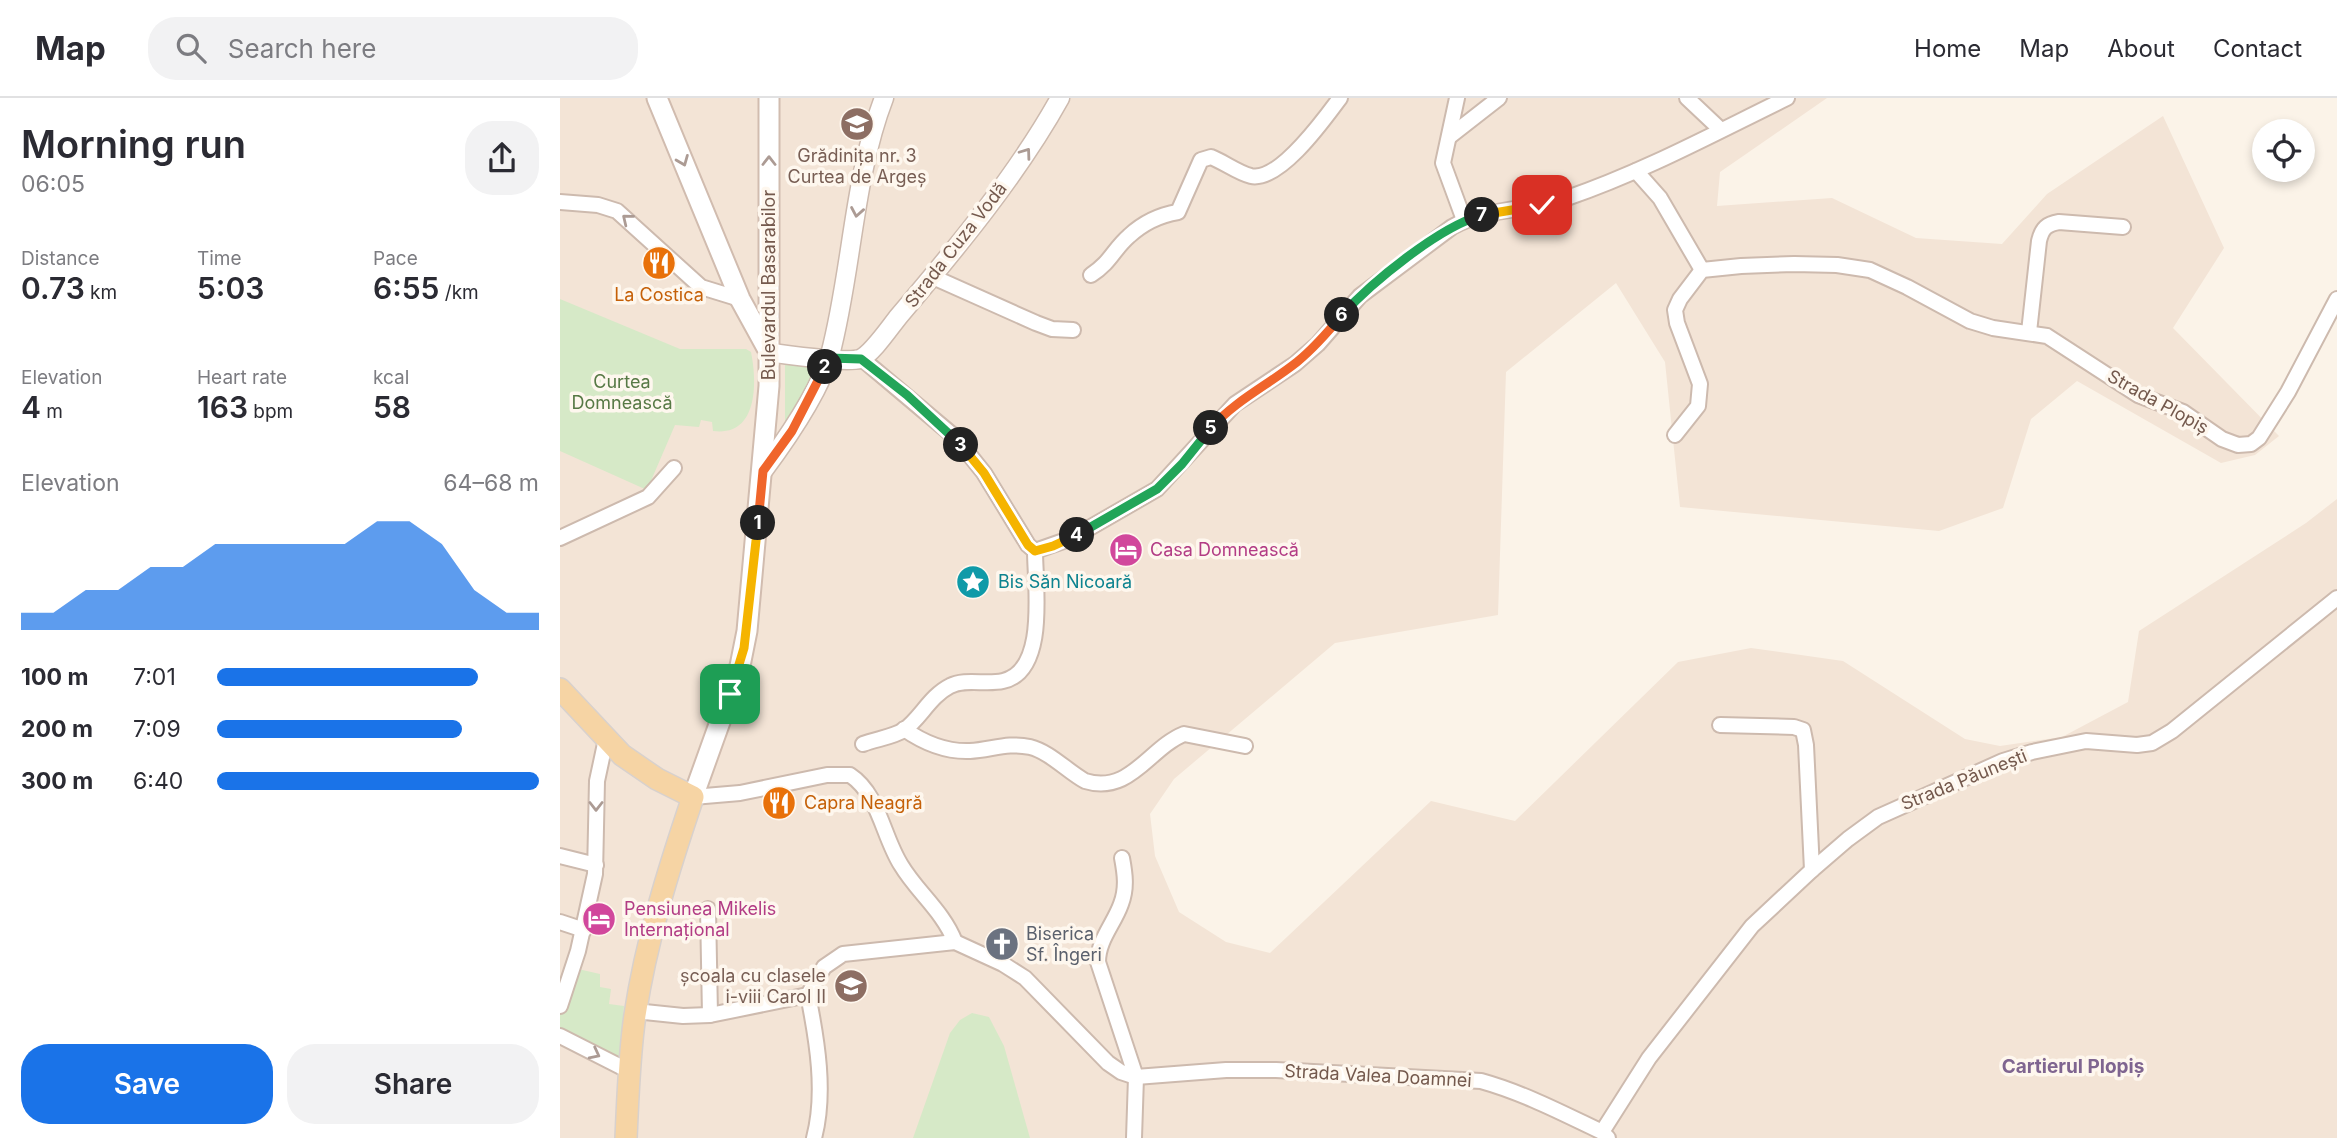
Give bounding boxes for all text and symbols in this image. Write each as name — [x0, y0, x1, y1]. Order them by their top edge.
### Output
search box — [148, 17, 638, 80]
text: Map — [35, 28, 106, 68]
icon: search — [172, 29, 210, 67]
text: Search here — [228, 33, 376, 64]
text: Home — [1914, 34, 1981, 63]
text: Map — [2019, 34, 2069, 63]
text: About — [2107, 34, 2175, 63]
text: Contact — [2213, 34, 2302, 63]
school or university icon: Grădinița nr. 3 Curtea de Argeș — [838, 105, 876, 143]
map controls — [2252, 119, 2315, 182]
button: locate — [2252, 119, 2315, 182]
text: Morning run — [21, 121, 246, 167]
button: share — [465, 121, 539, 195]
place label: Grădinița nr. 3 Curtea de Argeș — [788, 145, 926, 188]
one-way arrow — [1018, 148, 1031, 161]
one-way arrow — [675, 154, 689, 166]
one-way arrow — [761, 155, 777, 166]
text: 06:05 — [21, 170, 85, 198]
pin — [1512, 175, 1572, 235]
street label: Strada Cuza Vodă — [900, 178, 1011, 311]
icon: check — [1523, 186, 1561, 224]
street label: Bulevardul Basarabilor — [758, 190, 779, 380]
pin: 7 — [1464, 198, 1500, 232]
text: 7 — [1476, 203, 1487, 226]
one-way arrow — [851, 206, 866, 218]
one-way arrow — [622, 214, 634, 227]
restaurant icon: La Costica — [640, 244, 678, 282]
text: Distance — [21, 247, 99, 270]
text: Time — [197, 247, 242, 270]
text: Pace — [373, 247, 418, 270]
text: 0.73 — [21, 270, 85, 306]
text: 5:03 — [197, 270, 264, 306]
text: 6:55 — [373, 270, 440, 306]
text: km — [85, 281, 117, 304]
text: /km — [440, 281, 479, 304]
place label: La Costica — [614, 284, 704, 305]
pin: 6 — [1324, 298, 1360, 332]
text: 6 — [1335, 303, 1348, 326]
pin: 2 — [807, 350, 842, 384]
text: 2 — [819, 355, 830, 378]
street label: Strada Plopiș — [2104, 365, 2212, 439]
text: Elevation — [21, 366, 102, 389]
text: Heart rate — [197, 366, 287, 389]
text: kcal — [373, 366, 409, 389]
park label: Curtea Domnească — [571, 371, 673, 413]
text: 4 — [21, 389, 41, 425]
text: 163 — [197, 389, 248, 425]
text: 58 — [373, 389, 411, 425]
text: m — [41, 400, 63, 423]
text: bpm — [248, 400, 293, 423]
pin: 5 — [1194, 410, 1228, 446]
text: 5 — [1204, 416, 1217, 439]
pin: 3 — [944, 428, 978, 462]
text: 3 — [954, 433, 967, 456]
text: Elevation — [21, 469, 120, 497]
text: 64–68 m — [443, 469, 539, 497]
pin: 1 — [740, 506, 776, 540]
text: 1 — [753, 511, 762, 534]
pin: 4 — [1060, 518, 1094, 552]
text: 4 — [1070, 523, 1083, 546]
hotel icon: Casa Domnească — [1107, 531, 1145, 569]
place label: Casa Domnească — [1150, 539, 1299, 560]
place icon: Bis Săn Nicoară — [954, 563, 992, 601]
place label: Bis Săn Nicoară — [998, 571, 1132, 592]
text: 100 m — [21, 663, 88, 691]
text: 7:01 — [133, 663, 176, 691]
pin — [700, 664, 760, 724]
icon: arrive — [711, 675, 749, 713]
text: 200 m — [21, 715, 93, 743]
text: 7:09 — [133, 715, 181, 743]
street label: Strada Păunești — [1898, 745, 2030, 815]
text: 300 m — [21, 767, 93, 795]
text: 6:40 — [133, 767, 183, 795]
restaurant icon: Capra Neagră — [760, 784, 798, 822]
place label: Capra Neagră — [804, 792, 923, 813]
one-way arrow — [588, 801, 604, 812]
place label: Pensiunea Mikelis Internațional — [624, 898, 776, 941]
hotel icon: Pensiunea Mikelis Internațional — [580, 900, 618, 938]
place label: Biserica Sf. Îngeri — [1026, 923, 1102, 965]
church icon: Biserica Sf. Îngeri — [983, 925, 1021, 963]
place label: școala cu clasele i-viii Carol II — [680, 965, 826, 1007]
school or university icon: școala cu clasele i-viii Carol II — [832, 967, 870, 1005]
button: Save — [21, 1044, 273, 1124]
button: Share — [287, 1044, 539, 1124]
one-way arrow — [588, 1045, 600, 1059]
district label: Cartierul Plopiș — [2002, 1055, 2144, 1078]
street label: Strada Valea Doamnei — [1284, 1060, 1472, 1091]

